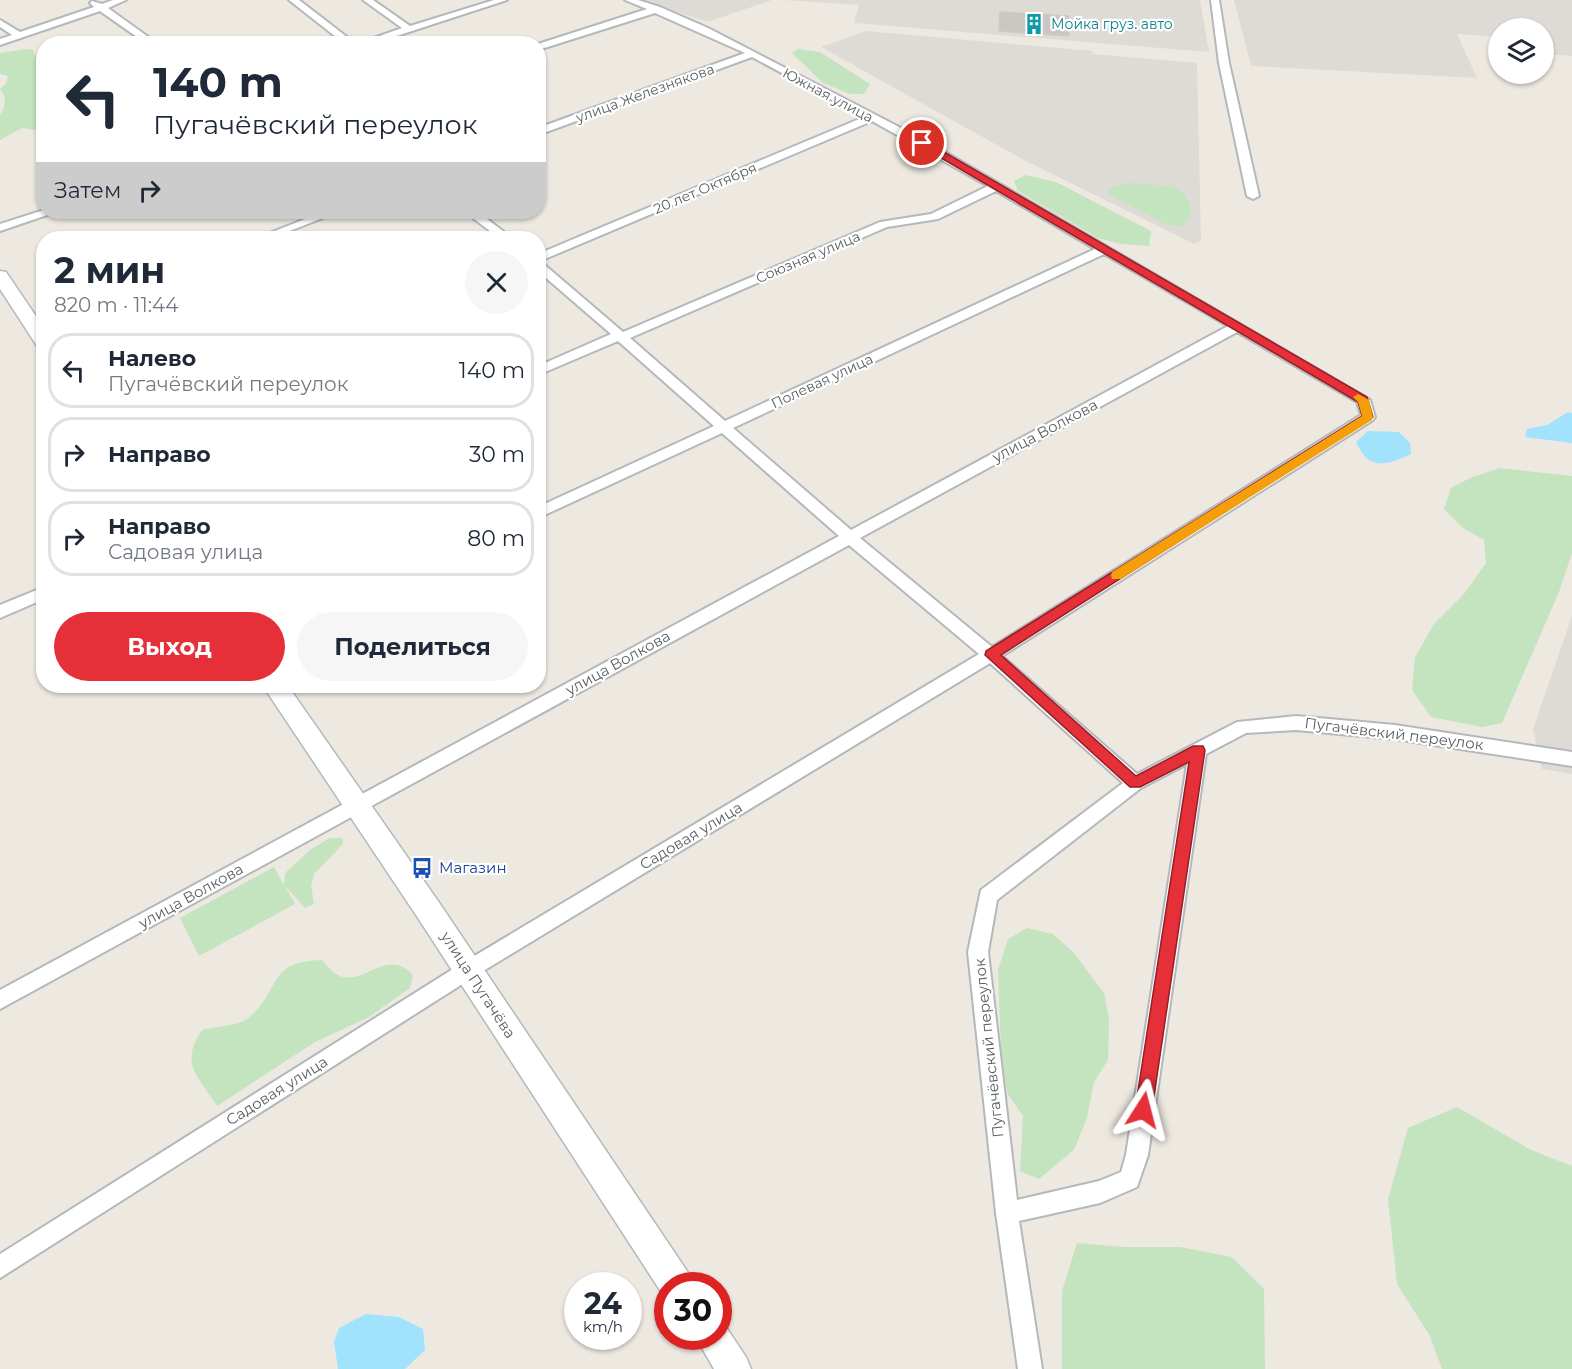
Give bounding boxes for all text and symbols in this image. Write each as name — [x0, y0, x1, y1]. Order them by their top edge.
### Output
building icon: Мойка груз. авто — [1022, 12, 1046, 36]
place label: Мойка груз. авто — [1051, 15, 1173, 33]
map controls — [1488, 18, 1554, 84]
button: layers — [1488, 18, 1554, 84]
text: 140 m — [153, 56, 283, 108]
icon: left — [54, 60, 132, 138]
street label: улица Железнякова — [572, 60, 717, 127]
street label: Южная улица — [780, 64, 876, 126]
text: Пугачёвский переулок — [153, 108, 477, 141]
pin — [896, 117, 947, 168]
icon: arrive — [905, 126, 938, 159]
street label: 20 лет Октября — [651, 158, 759, 218]
icon: right — [133, 174, 166, 207]
text: Затем — [54, 177, 121, 204]
street label: Союзная улица — [753, 227, 863, 287]
text: 2 мин — [54, 248, 165, 292]
button: close — [465, 251, 528, 314]
text: 820 m · 11:44 — [54, 293, 178, 317]
text: Налево — [108, 345, 196, 372]
street label: Полевая улица — [768, 350, 876, 412]
icon: left — [57, 354, 90, 387]
text: 140 m — [459, 357, 525, 384]
text: Пугачёвский переулок — [108, 372, 348, 396]
street label: улица Волкова — [988, 395, 1101, 467]
icon: right — [57, 438, 90, 471]
text: Направо — [108, 441, 211, 468]
text: 30 m — [469, 441, 525, 468]
text: Направо — [108, 513, 211, 540]
icon: right — [57, 522, 90, 555]
text: 80 m — [467, 525, 525, 552]
text: Садовая улица — [108, 540, 263, 564]
button: Выход — [54, 612, 285, 681]
button: Поделиться — [297, 612, 528, 681]
street label: улица Волкова — [561, 626, 673, 700]
street label: Пугачёвский переулок — [1303, 713, 1485, 754]
street label: Садовая улица — [636, 797, 746, 874]
bus stop icon: Магазин — [410, 856, 434, 880]
place label: Магазин — [439, 858, 507, 877]
street label: улица Волкова — [134, 859, 246, 933]
street label: улица Пугачёва — [436, 927, 520, 1042]
street label: Пугачёвский переулок — [970, 957, 1007, 1139]
street label: Садовая улица — [222, 1052, 331, 1129]
position arrow — [1111, 1078, 1175, 1142]
speed limit sign: 30 — [654, 1272, 732, 1350]
text: 24 — [584, 1285, 622, 1322]
text: km/h — [583, 1317, 623, 1336]

